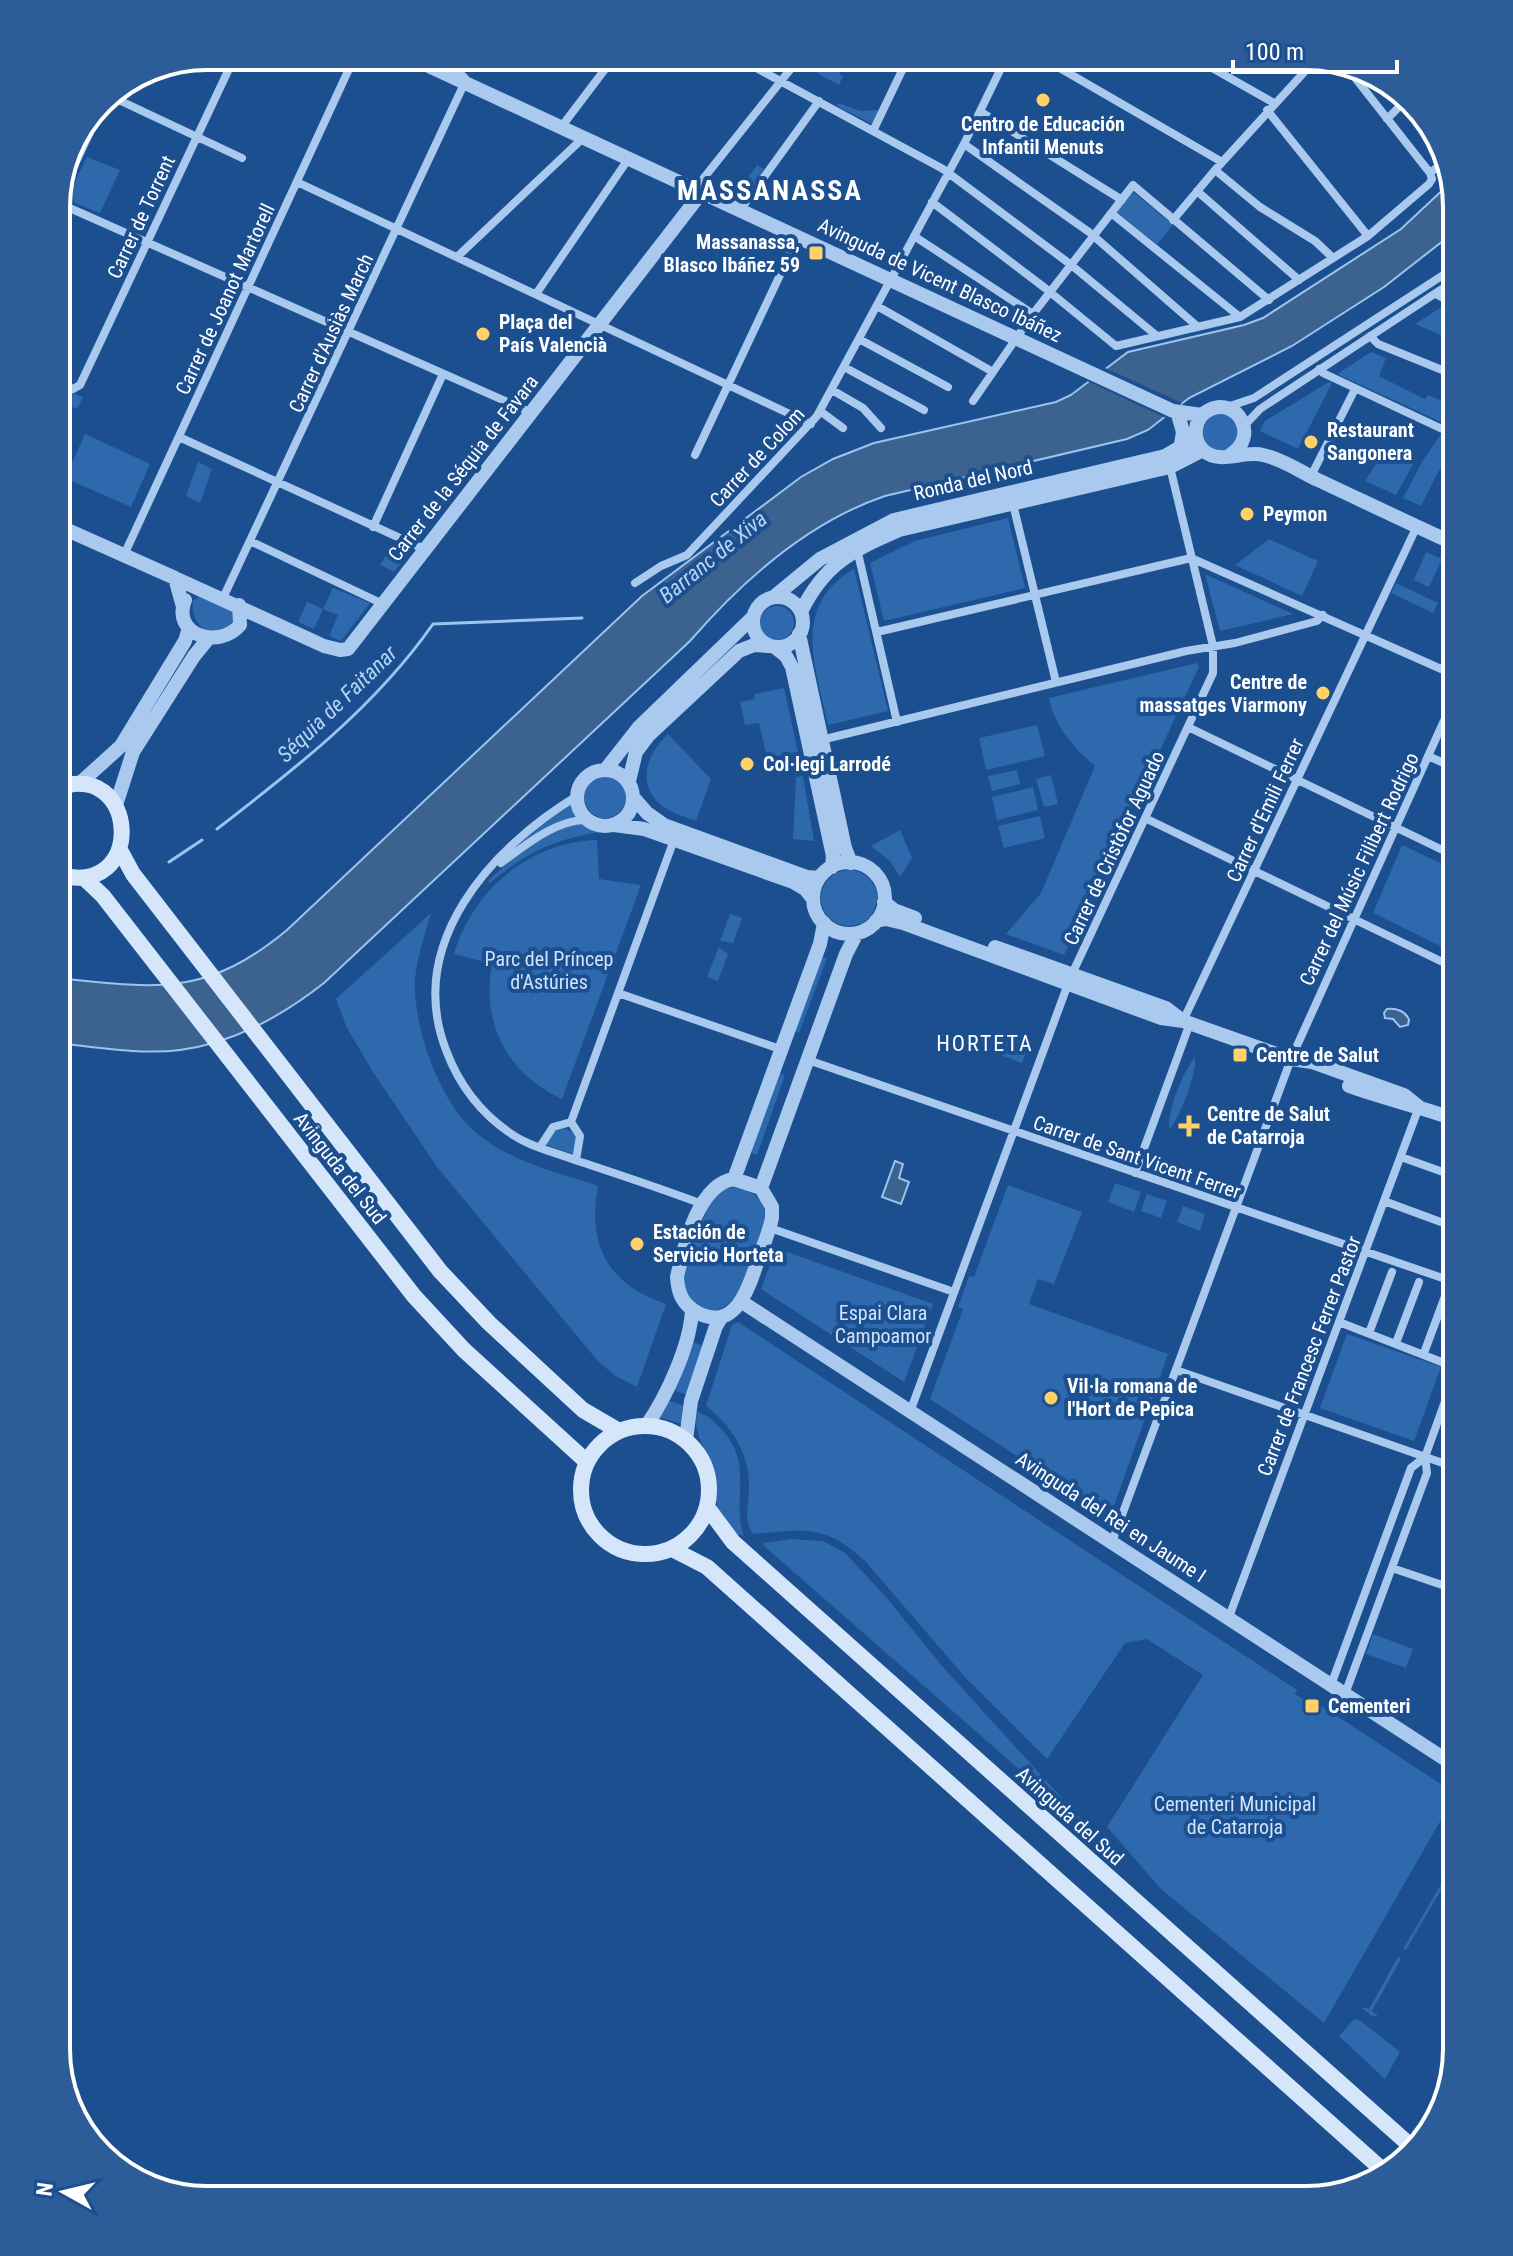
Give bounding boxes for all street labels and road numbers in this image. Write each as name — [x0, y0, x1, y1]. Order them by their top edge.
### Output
street label: Carrer de Torrent — [102, 152, 180, 282]
street label: Carrer de Joanot Martorell — [170, 200, 280, 398]
street label: Avinguda de Vicent Blasco Ibáñez — [814, 213, 1066, 347]
street label: Carrer d'Ausiàs March — [284, 250, 378, 416]
street label: Carrer de la Séquia de Favara — [383, 370, 543, 566]
street label: Carrer de Colom — [705, 402, 809, 512]
street label: Ronda del Nord — [911, 455, 1035, 505]
street label: Carrer d'Emili Ferrer — [1221, 734, 1309, 886]
street label: Carrer de Cristòfor Aguado — [1058, 747, 1170, 949]
street label: Carrer del Músic Filibert Rodrigo — [1294, 749, 1424, 989]
street label: Avinguda del Sud — [289, 1107, 391, 1229]
street label: Carrer de Sant Vicent Ferrer — [1030, 1110, 1244, 1204]
street label: Carrer de Francesc Ferrer Pastor — [1252, 1233, 1366, 1479]
street label: Avinguda del Rei en Jaume I — [1011, 1447, 1211, 1587]
street label: Avinguda del Sud — [1011, 1762, 1129, 1870]

